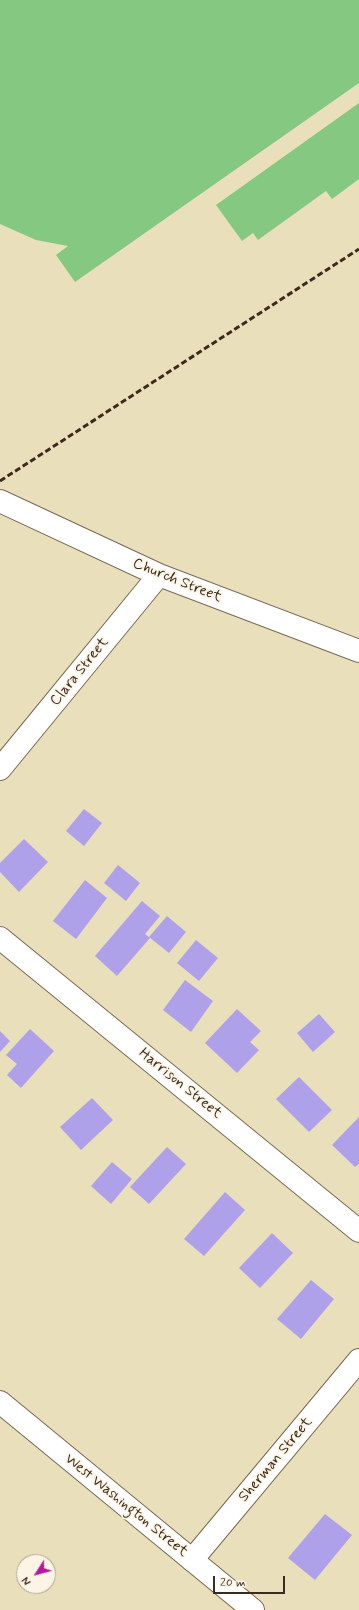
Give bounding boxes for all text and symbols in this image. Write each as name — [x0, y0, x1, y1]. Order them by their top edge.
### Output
street label: Church Street — [130, 555, 224, 607]
street label: Clara Street — [47, 634, 113, 710]
street label: Harrison Street — [135, 1045, 225, 1123]
street label: Sherman Street — [235, 1414, 317, 1506]
street label: West Washington Street — [61, 1451, 191, 1561]
north arrow — [16, 1554, 56, 1594]
scale bar — [215, 1568, 287, 1594]
text: N — [19, 1573, 35, 1588]
text: 20 m — [220, 1575, 246, 1591]

